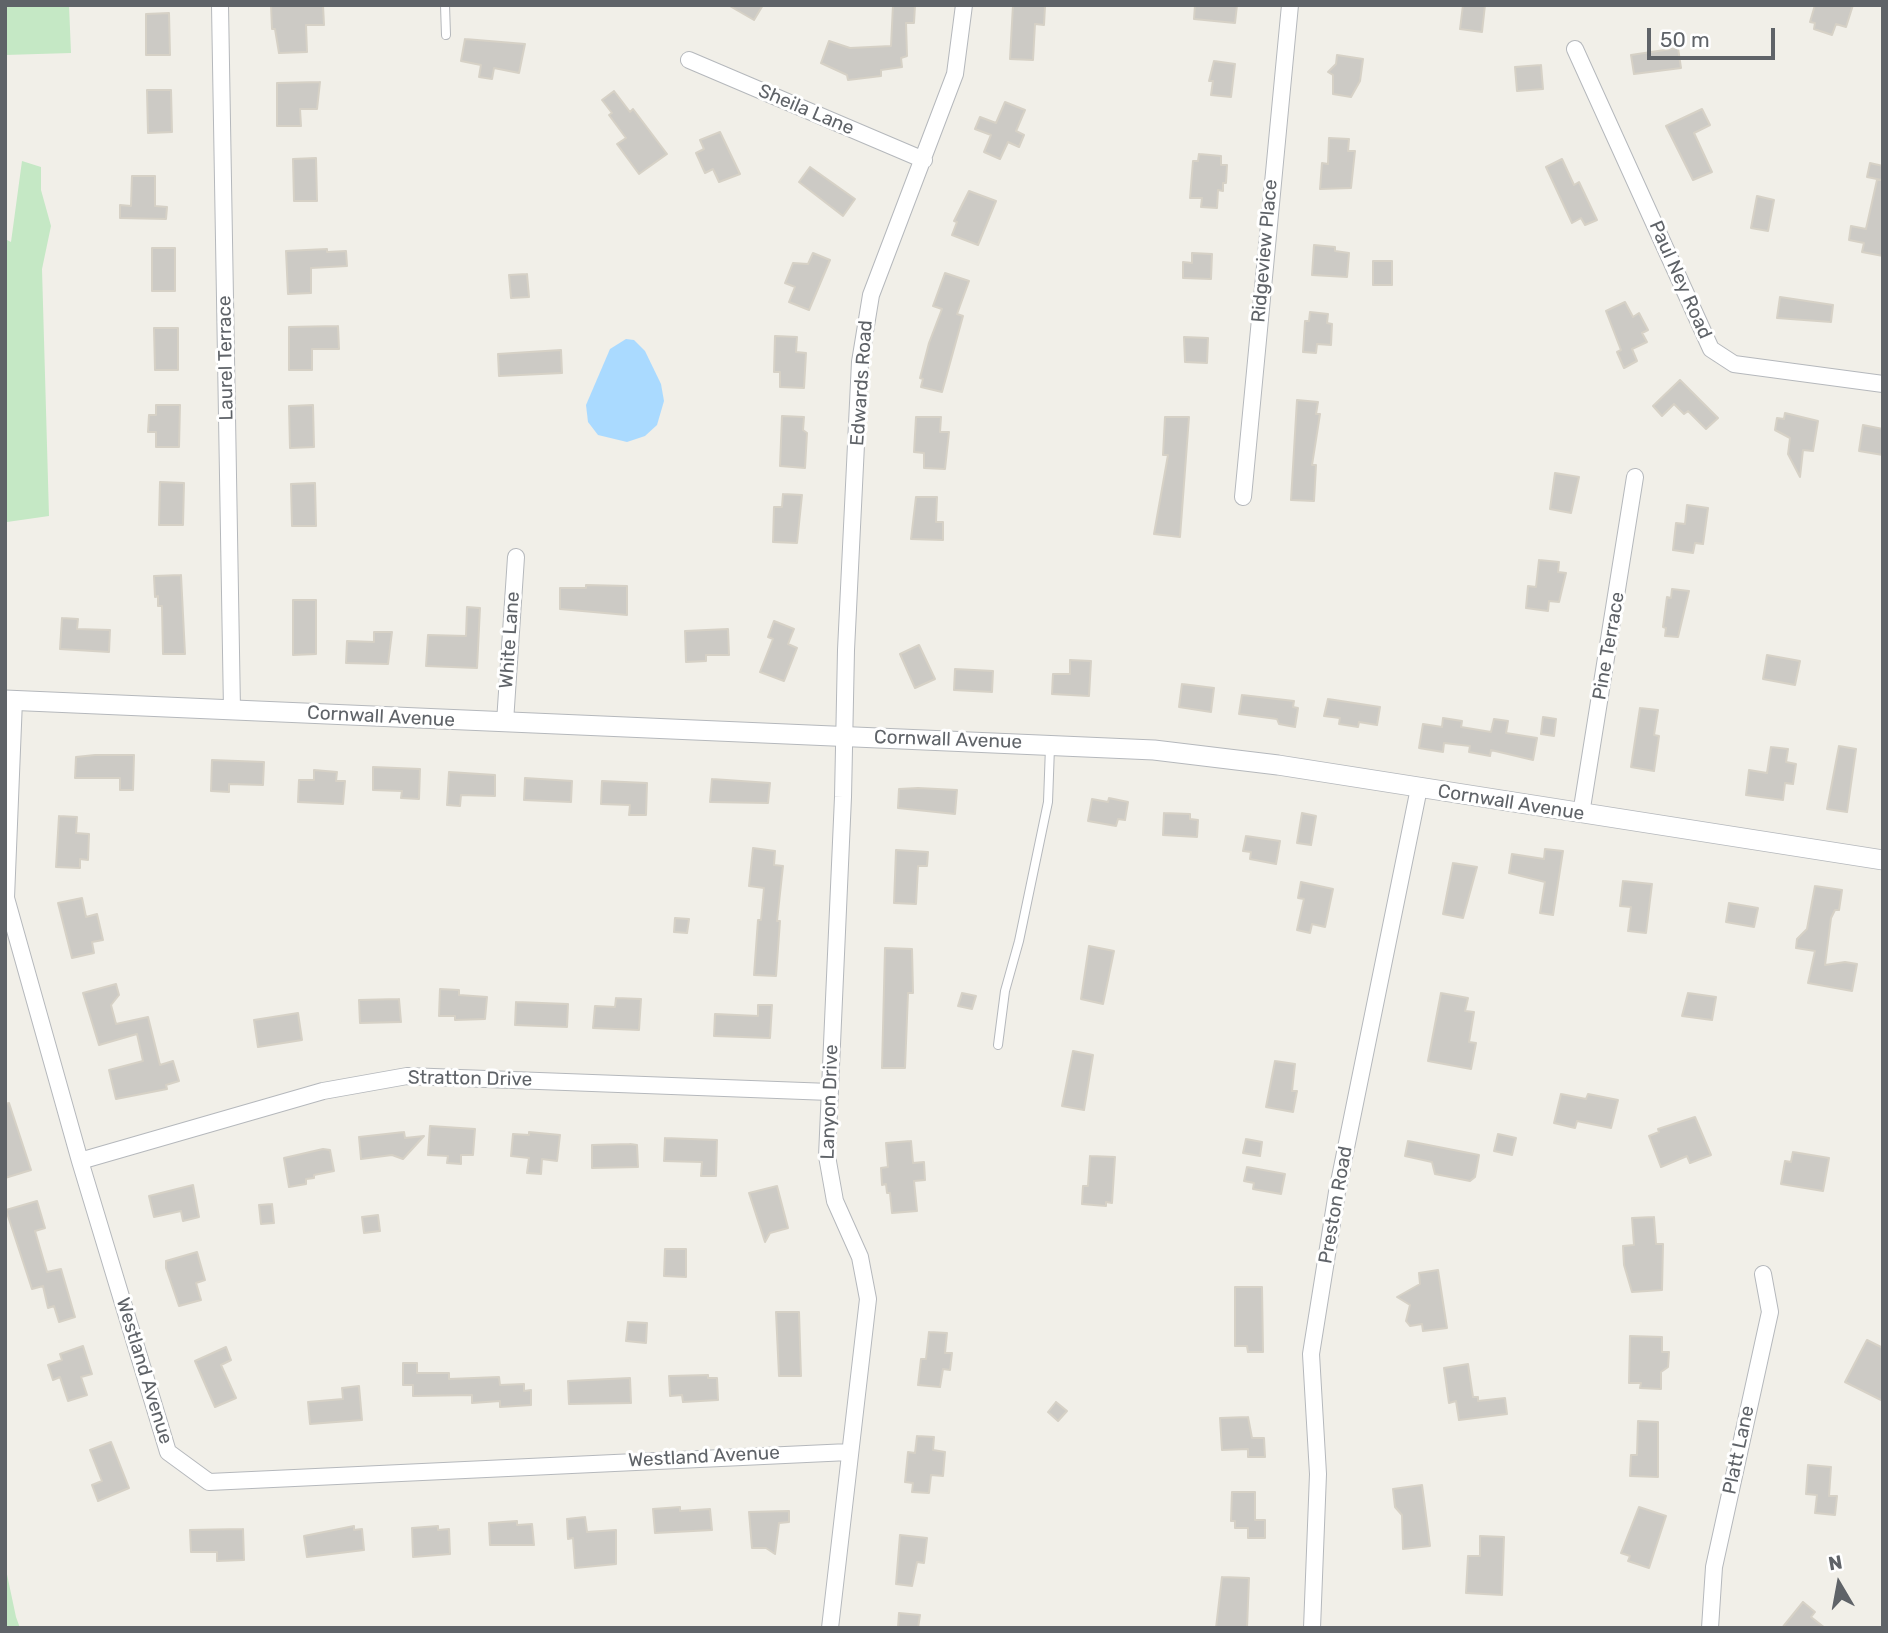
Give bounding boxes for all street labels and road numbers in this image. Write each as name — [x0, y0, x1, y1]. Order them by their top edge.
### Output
street label: Sheila Lane — [755, 80, 857, 140]
street label: Ridgeview Place — [1247, 178, 1283, 324]
street label: Paul Ney Road — [1644, 217, 1716, 343]
street label: Laurel Terrace — [214, 295, 238, 421]
street label: Edwards Road — [846, 319, 878, 447]
street label: Pine Terrace — [1588, 590, 1630, 702]
street label: White Lane — [495, 591, 525, 689]
street label: Cornwall Avenue — [306, 702, 456, 732]
street label: Cornwall Avenue — [874, 726, 1022, 754]
street label: Cornwall Avenue — [1436, 780, 1586, 826]
street label: Lanyon Drive — [817, 1044, 843, 1160]
street label: Stratton Drive — [408, 1067, 532, 1091]
street label: Preston Road — [1314, 1144, 1358, 1266]
street label: Westland Avenue — [111, 1295, 177, 1447]
street label: Platt Lane — [1718, 1404, 1760, 1496]
street label: Westland Avenue — [628, 1442, 780, 1472]

